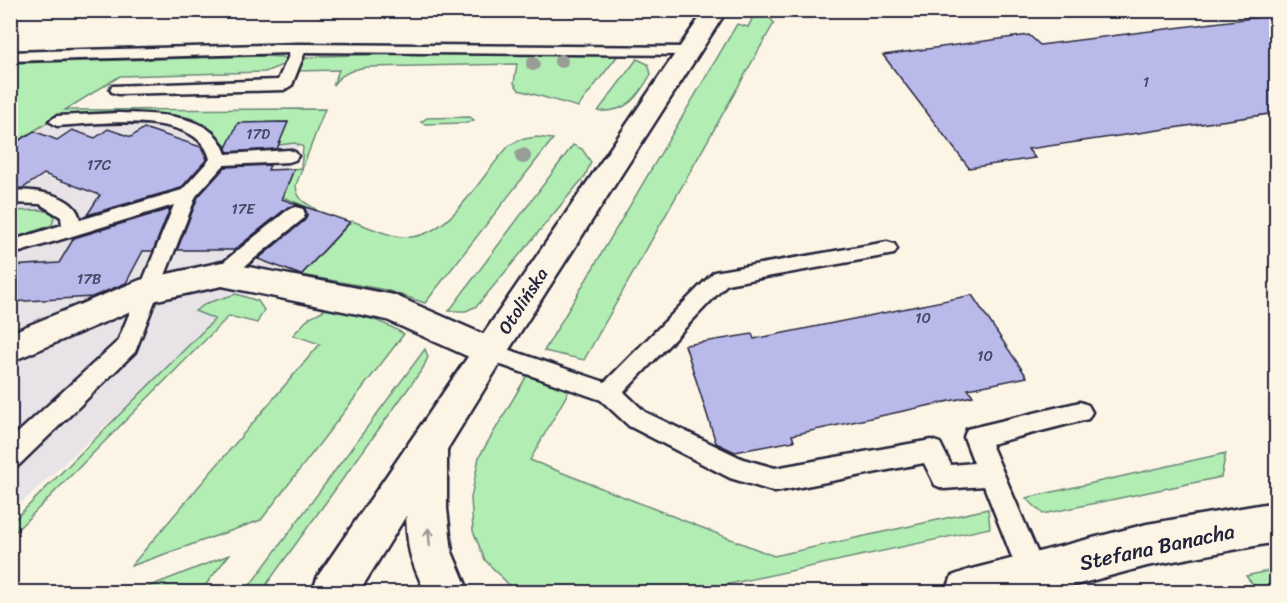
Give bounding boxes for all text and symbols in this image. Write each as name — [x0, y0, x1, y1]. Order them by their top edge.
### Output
house number: 1 — [1143, 70, 1149, 95]
house number: 17D — [246, 121, 270, 147]
house number: 17C — [87, 152, 112, 178]
house number: 17E — [231, 196, 256, 222]
street label: Otolińska — [489, 261, 557, 341]
house number: 17B — [77, 266, 102, 292]
house number: 10 — [915, 305, 931, 331]
house number: 10 — [977, 343, 993, 369]
street label: Stefana Banacha — [1076, 512, 1239, 582]
one-way arrow — [423, 528, 434, 548]

